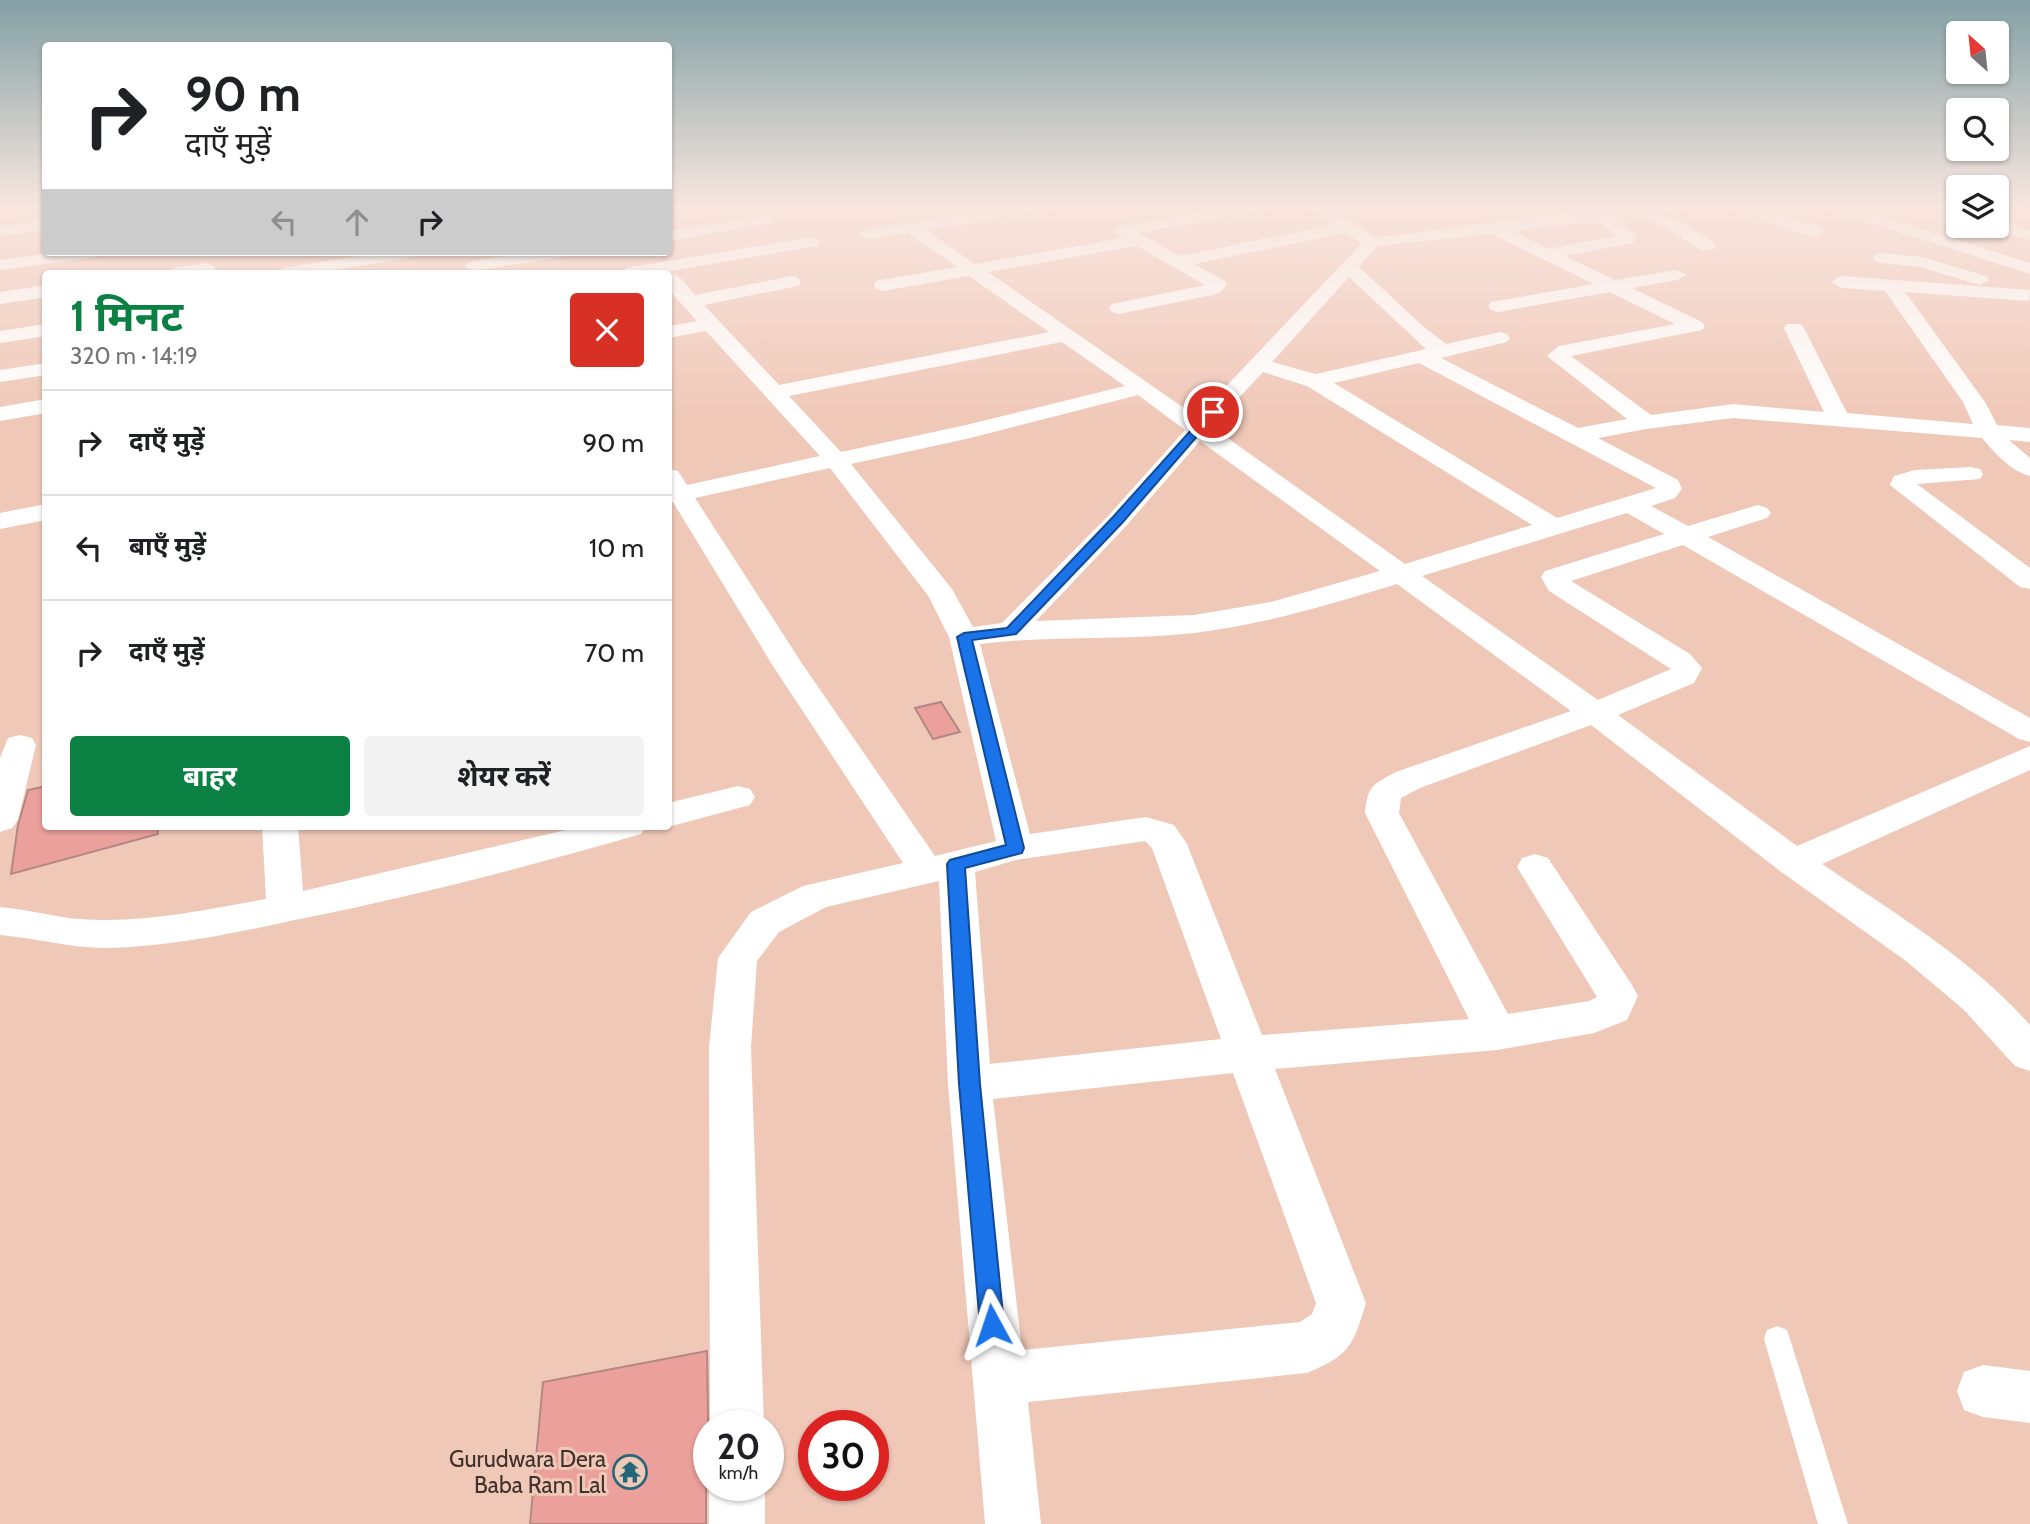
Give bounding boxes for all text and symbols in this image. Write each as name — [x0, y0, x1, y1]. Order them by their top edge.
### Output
north arrow — [1946, 21, 2009, 84]
map controls — [1946, 21, 2009, 238]
text: 90 m — [185, 64, 301, 123]
icon: right — [70, 70, 161, 161]
button: search — [1946, 98, 2009, 161]
text: दाएँ मुड़ें — [185, 124, 271, 163]
button: layers — [1946, 175, 2009, 238]
icon: left — [265, 203, 303, 241]
icon: ahead — [338, 203, 376, 241]
icon: right — [411, 203, 449, 241]
text: 1 मिनट — [70, 290, 183, 342]
button: close — [570, 293, 644, 367]
text: 320 m · 14:19 — [70, 342, 198, 370]
pin — [1183, 382, 1243, 442]
icon: arrive — [1194, 393, 1232, 431]
icon: right — [70, 424, 108, 462]
text: दाएँ मुड़ें — [129, 425, 205, 457]
text: 90 m — [582, 427, 644, 459]
icon: left — [70, 529, 108, 567]
text: बाएँ मुड़ें — [129, 530, 206, 562]
text: 10 m — [589, 532, 644, 564]
icon: right — [70, 634, 108, 672]
text: दाएँ मुड़ें — [129, 635, 205, 667]
text: 70 m — [584, 637, 644, 669]
button: बाहर — [70, 736, 350, 816]
button: शेयर करें — [364, 736, 644, 816]
position arrow — [955, 1288, 1029, 1362]
speed limit sign: 30 — [798, 1410, 889, 1501]
text: 20 — [717, 1425, 760, 1468]
place label: Gurudwara Dera Baba Ram Lal — [449, 1445, 607, 1499]
temple icon: Gurudwara Dera Baba Ram Lal — [611, 1453, 649, 1491]
text: km/h — [719, 1462, 758, 1484]

